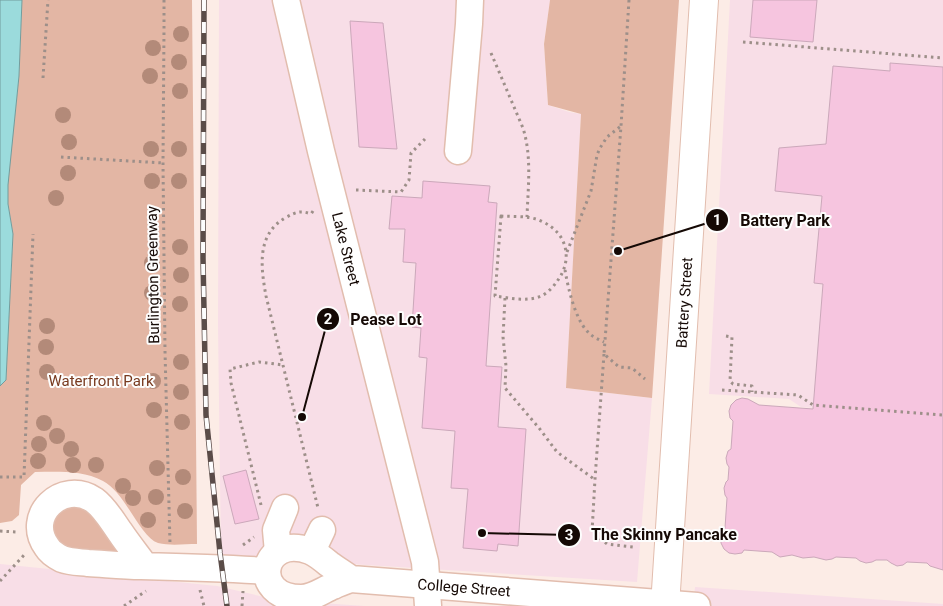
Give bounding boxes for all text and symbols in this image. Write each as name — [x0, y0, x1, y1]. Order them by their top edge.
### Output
callout: Battery Park — [705, 205, 839, 236]
street label: Burlington Greenway — [143, 206, 163, 344]
street label: Lake Street — [328, 210, 364, 288]
text: 1 — [713, 211, 721, 229]
text: Battery Park — [740, 211, 830, 230]
street label: Battery Street — [673, 257, 696, 349]
callout: Pease Lot — [316, 303, 432, 334]
text: 2 — [324, 310, 333, 328]
text: Pease Lot — [350, 310, 422, 329]
park label: Waterfront Park — [48, 372, 154, 390]
callout: The Skinny Pancake — [556, 519, 747, 550]
text: The Skinny Pancake — [591, 525, 737, 544]
text: 3 — [565, 526, 573, 544]
street label: College Street — [417, 575, 511, 600]

